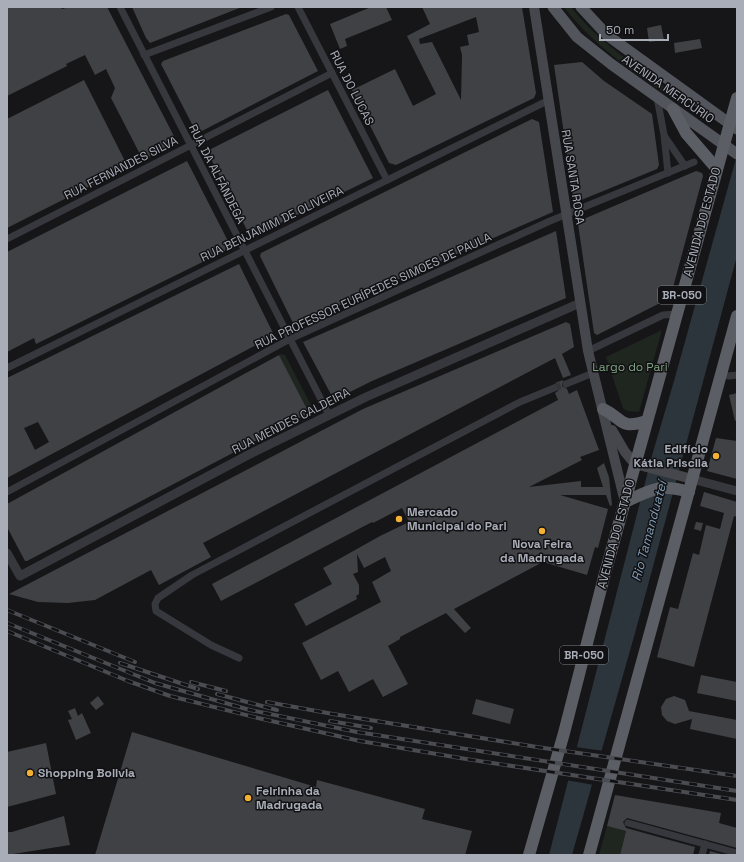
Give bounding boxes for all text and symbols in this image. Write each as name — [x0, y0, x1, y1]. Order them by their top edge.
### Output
scale bar — [600, 16, 668, 42]
text: 50 m — [606, 22, 634, 38]
street label: RUA DO LUCAS — [326, 48, 378, 128]
street label: AVENIDA MERCÚRIO — [619, 51, 717, 127]
street label: RUA DA ALFÂNDEGA — [185, 121, 249, 227]
street label: RUA SANTA ROSA — [558, 128, 588, 226]
street label: RUA FERNANDES SILVA — [61, 132, 181, 204]
street label: AVENIDA DO ESTADO — [680, 165, 724, 279]
street label: RUA BENJAMIM DE OLIVEIRA — [198, 182, 347, 266]
street label: RUA PROFESSOR EURÍPEDES SIMOES DE PAULA — [252, 229, 494, 353]
road number: BR-050 — [658, 286, 706, 304]
park label: Largo do Pari — [592, 359, 668, 375]
street label: RUA MENDES CALDEIRA — [229, 384, 353, 458]
place label: Edifício Kátia Priscila — [634, 441, 708, 471]
marker: Edifício Kátia Priscila — [711, 451, 721, 461]
water label: Rio Tamanduateí — [627, 476, 671, 583]
street label: AVENIDA DO ESTADO — [594, 477, 638, 591]
place label: Mercado Municipal do Pari — [407, 504, 507, 534]
marker: Mercado Municipal do Pari — [394, 514, 404, 524]
marker: Nova Feira da Madrugada — [537, 526, 547, 536]
place label: Nova Feira da Madrugada — [500, 536, 584, 566]
road number: BR-050 — [560, 646, 608, 664]
place label: Shopping Bolivia — [38, 765, 135, 781]
marker: Shopping Bolivia — [25, 768, 35, 778]
place label: Feirinha da Madrugada — [256, 783, 322, 813]
marker: Feirinha da Madrugada — [243, 793, 253, 803]

